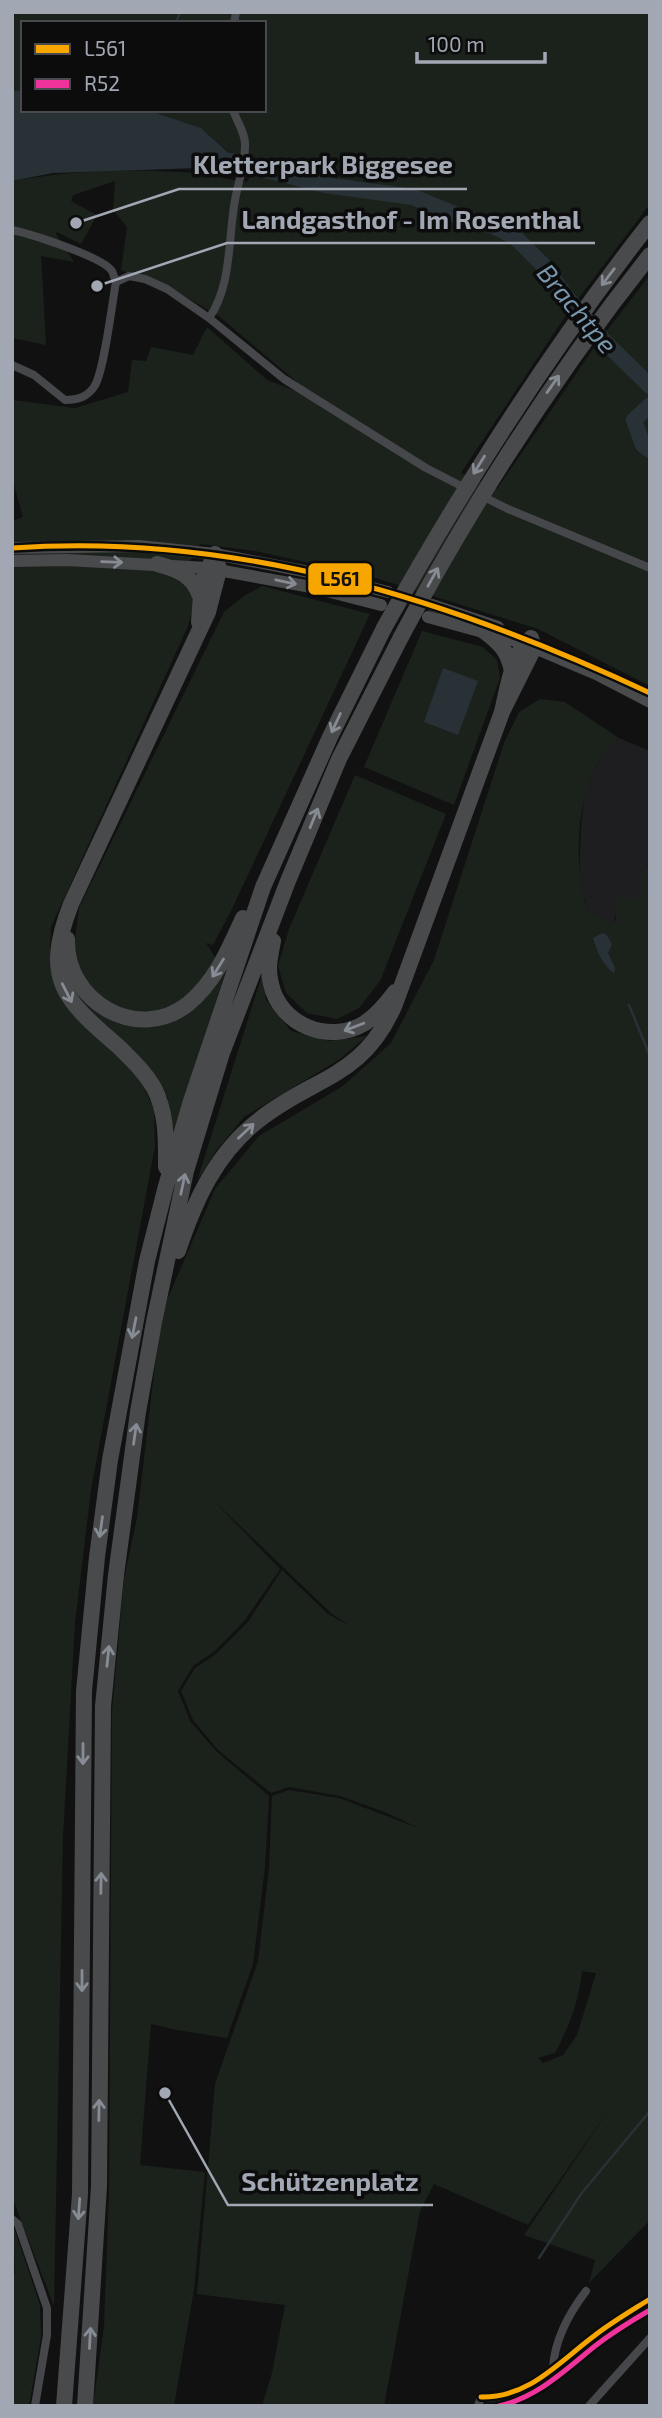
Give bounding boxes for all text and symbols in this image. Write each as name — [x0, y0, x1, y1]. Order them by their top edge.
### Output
legend — [21, 21, 266, 112]
scale bar — [417, 21, 545, 65]
text: 100 m — [428, 31, 485, 56]
text: L561 — [84, 35, 126, 60]
text: R52 — [84, 70, 120, 95]
callout: Kletterpark Biggesee — [179, 142, 467, 189]
text: Kletterpark Biggesee — [193, 148, 453, 179]
callout: Landgasthof - Im Rosenthal — [227, 196, 595, 243]
text: Landgasthof - Im Rosenthal — [242, 203, 581, 234]
water label: Brachtpe — [532, 257, 624, 359]
one-way arrow — [601, 268, 616, 286]
one-way arrow — [546, 375, 560, 394]
one-way arrow — [472, 454, 486, 474]
one-way arrow — [100, 555, 123, 568]
line badge: L561 — [307, 562, 373, 596]
text: L561 — [320, 567, 360, 590]
one-way arrow — [427, 567, 440, 588]
one-way arrow — [274, 575, 297, 589]
one-way arrow — [329, 713, 342, 734]
one-way arrow — [309, 807, 322, 829]
one-way arrow — [211, 957, 225, 977]
one-way arrow — [61, 982, 75, 1003]
one-way arrow — [343, 1022, 365, 1034]
one-way arrow — [237, 1123, 254, 1140]
one-way arrow — [177, 1173, 191, 1196]
one-way arrow — [127, 1316, 141, 1339]
one-way arrow — [128, 1424, 141, 1446]
one-way arrow — [94, 1515, 107, 1538]
one-way arrow — [102, 1645, 115, 1668]
one-way arrow — [76, 1742, 90, 1765]
one-way arrow — [94, 1872, 108, 1895]
one-way arrow — [75, 1970, 88, 1993]
one-way arrow — [92, 2099, 106, 2122]
callout: Schützenplatz — [228, 2158, 433, 2205]
text: Schützenplatz — [241, 2165, 419, 2196]
one-way arrow — [72, 2197, 85, 2220]
one-way arrow — [84, 2327, 97, 2350]

